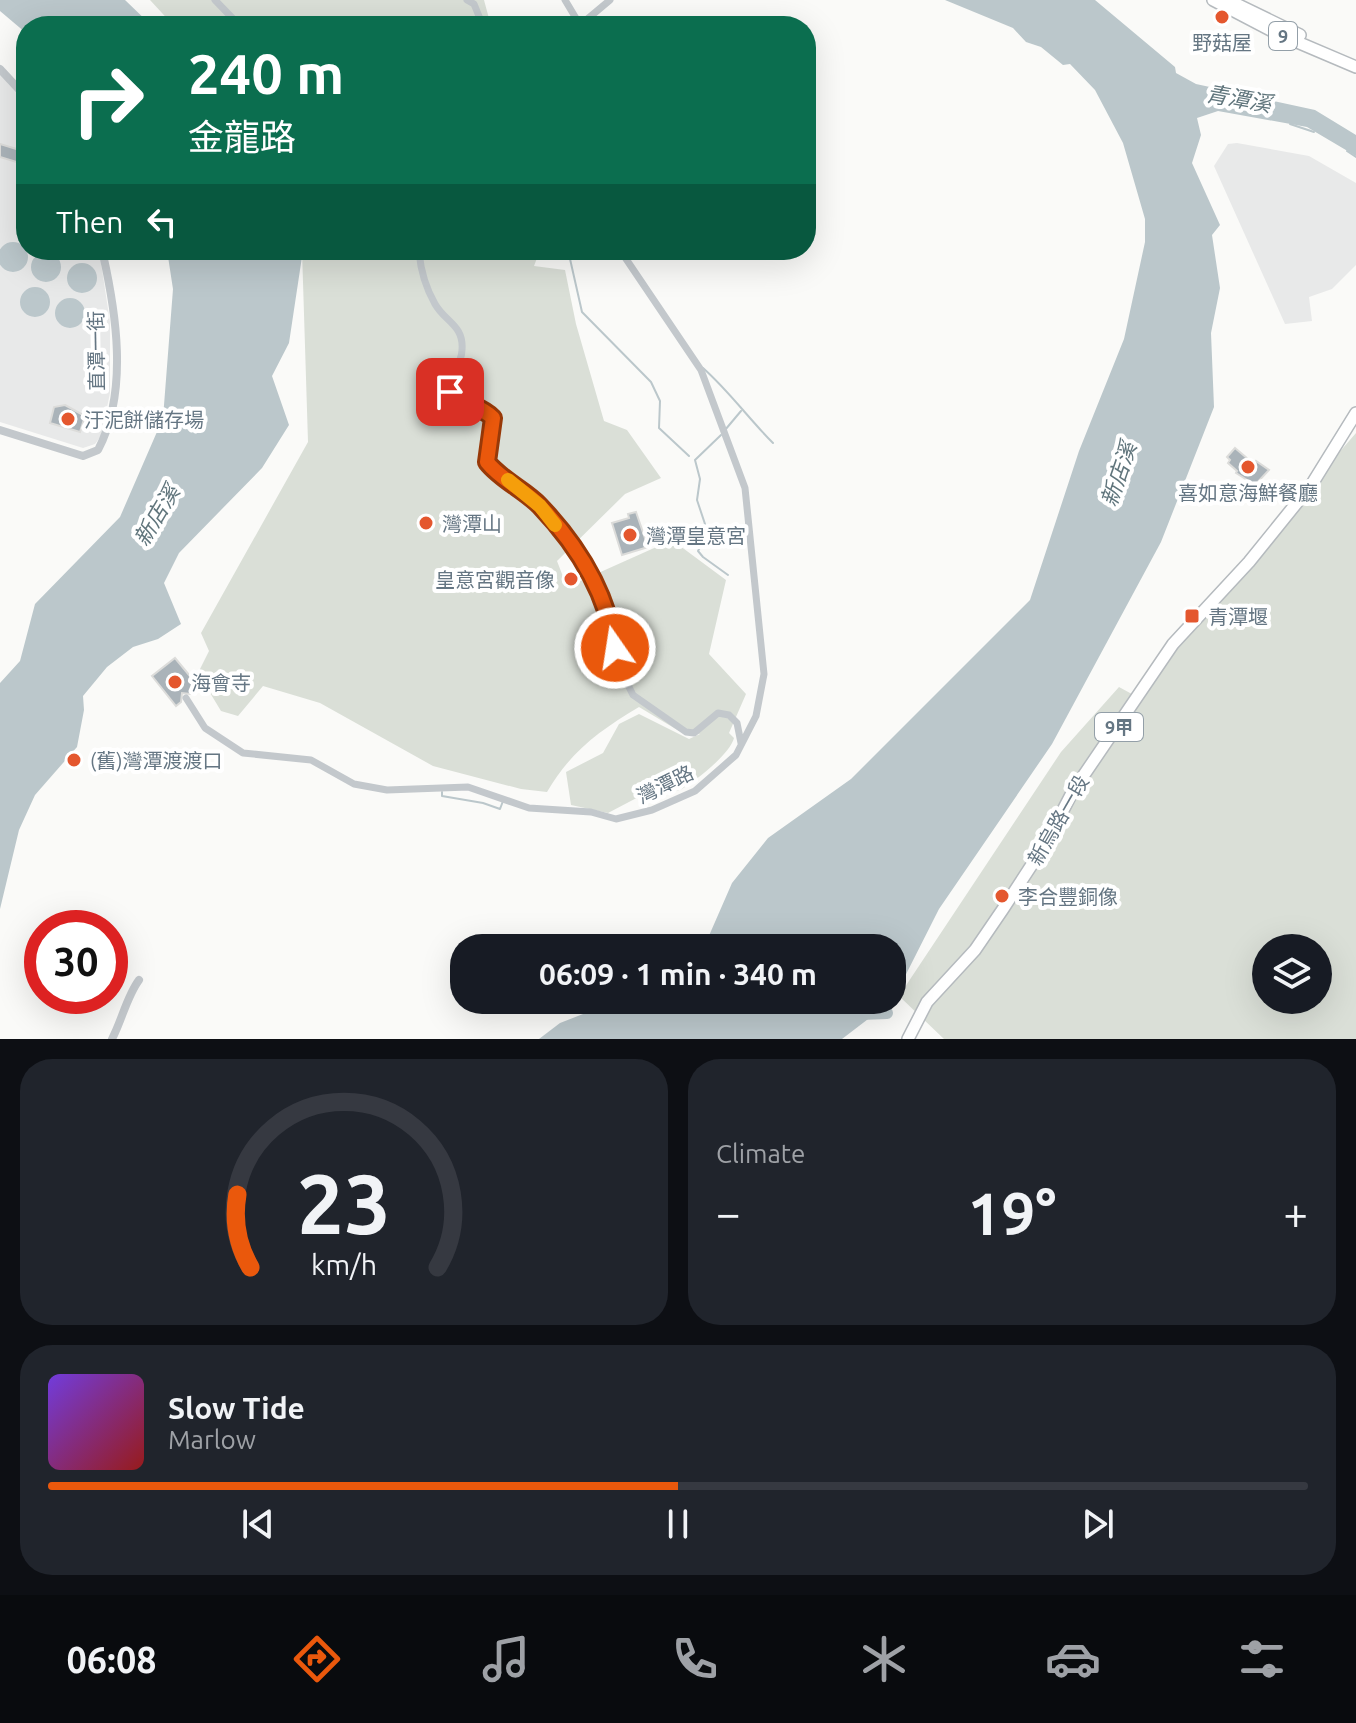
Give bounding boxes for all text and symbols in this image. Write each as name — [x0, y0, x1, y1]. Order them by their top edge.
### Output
marker: 野菇屋 — [1213, 8, 1231, 26]
road number: 9 — [1269, 22, 1297, 50]
place label: 野菇屋 — [1192, 31, 1252, 54]
text: 240 m — [188, 42, 344, 105]
icon: right — [56, 48, 160, 152]
water label: 青潭溪 — [1204, 80, 1277, 117]
text: 金龍路 — [188, 116, 296, 157]
icon: left — [140, 200, 184, 244]
text: Then — [56, 205, 124, 239]
street label: 直潭一街 — [84, 311, 108, 391]
pin — [416, 358, 484, 426]
icon: arrive — [428, 370, 472, 414]
place label: 汙泥餅儲存場 — [84, 408, 204, 431]
marker: 汙泥餅儲存場 — [59, 410, 77, 428]
water label: 新店溪 — [1095, 436, 1142, 509]
marker: 喜如意海鮮餐廳 — [1239, 458, 1257, 476]
water label: 新店溪 — [128, 478, 185, 550]
place label: 喜如意海鮮餐廳 — [1178, 481, 1318, 504]
place label: 灣潭山 — [442, 512, 502, 535]
marker: 灣潭山 — [417, 514, 435, 532]
place label: 灣潭皇意宮 — [646, 524, 746, 547]
marker: 灣潭皇意宮 — [621, 526, 639, 544]
place label: 皇意宮觀音像 — [435, 568, 555, 591]
marker: 皇意宮觀音像 — [562, 570, 580, 588]
place label: 青潭堰 — [1208, 605, 1268, 628]
position arrow — [573, 606, 657, 690]
marker: 青潭堰 — [1183, 607, 1201, 625]
place label: 海會寺 — [191, 671, 251, 694]
marker: 海會寺 — [166, 673, 184, 691]
road number: 9甲 — [1095, 713, 1143, 741]
place label: (舊)灣潭渡渡口 — [90, 749, 223, 772]
marker: (舊)灣潭渡渡口 — [65, 751, 83, 769]
street label: 灣潭路 — [633, 761, 697, 807]
street label: 新烏路一段 — [1023, 771, 1093, 869]
place label: 李合豐銅像 — [1018, 885, 1118, 908]
marker: 李合豐銅像 — [993, 887, 1011, 905]
speed limit sign: 30 — [24, 910, 128, 1014]
map controls — [1252, 934, 1332, 1014]
button: layers — [1252, 934, 1332, 1014]
text: 06:09 · 1 min · 340 m — [539, 957, 817, 991]
text: Climate — [716, 1139, 805, 1168]
text: 23 — [297, 1156, 391, 1250]
text: 19° — [968, 1179, 1056, 1246]
text: − — [716, 1188, 741, 1237]
text: + — [1283, 1188, 1308, 1237]
text: km/h — [311, 1248, 377, 1280]
text: Slow Tide — [168, 1391, 305, 1425]
text: Marlow — [168, 1425, 256, 1454]
icon: previous — [236, 1502, 280, 1546]
icon: pause — [656, 1502, 700, 1546]
icon: next — [1076, 1502, 1120, 1546]
icon: directions — [289, 1631, 345, 1687]
icon: music — [478, 1631, 534, 1687]
icon: phone — [667, 1631, 723, 1687]
icon: climate — [856, 1631, 912, 1687]
icon: car — [1045, 1631, 1101, 1687]
icon: filters — [1234, 1631, 1290, 1687]
text: 06:08 — [66, 1639, 157, 1680]

